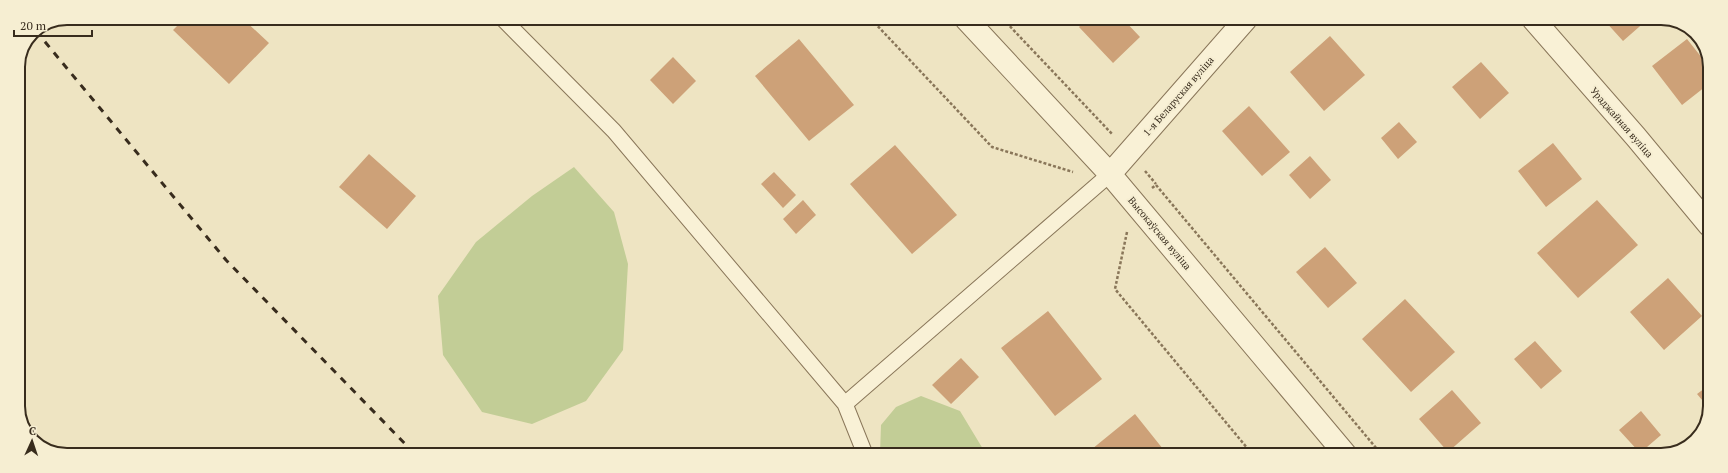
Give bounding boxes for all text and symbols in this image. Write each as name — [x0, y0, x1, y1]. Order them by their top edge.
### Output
scale bar — [14, 12, 92, 38]
text: 20 m — [20, 18, 47, 33]
street label: 1-я Беларуская вуліца — [1140, 54, 1217, 139]
street label: Ураджайная вуліца — [1587, 84, 1656, 160]
street label: Высокаўская вуліца — [1125, 194, 1194, 273]
north arrow — [12, 421, 52, 461]
text: С — [29, 424, 36, 438]

